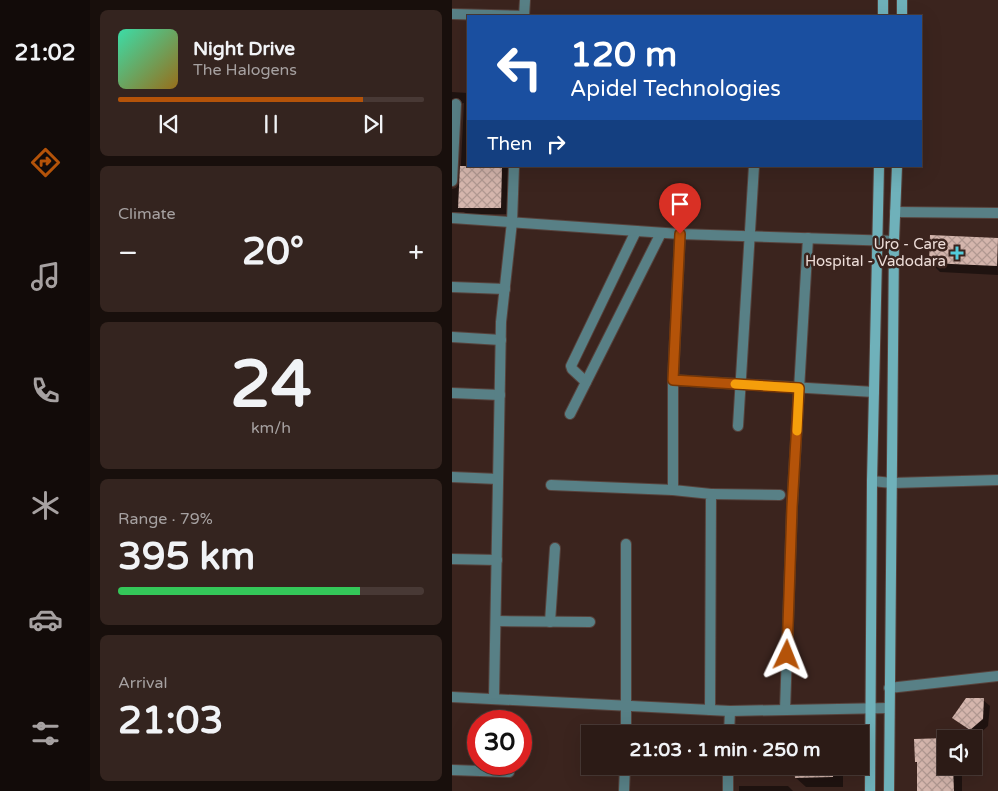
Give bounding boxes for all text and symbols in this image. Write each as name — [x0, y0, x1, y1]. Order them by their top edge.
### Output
text: 120 m — [570, 34, 677, 76]
icon: left — [487, 35, 552, 100]
text: Night Drive — [193, 38, 295, 60]
text: 21:02 — [15, 40, 75, 66]
text: The Halogens — [193, 60, 297, 80]
text: Apidel Technologies — [570, 76, 781, 102]
icon: previous — [155, 110, 183, 138]
icon: pause — [257, 110, 285, 138]
icon: next — [359, 110, 387, 138]
icon: right — [542, 130, 570, 158]
text: Then — [487, 133, 532, 155]
icon: directions — [28, 145, 63, 180]
pin — [659, 183, 701, 234]
icon: arrive — [666, 190, 694, 218]
text: Climate — [118, 204, 176, 224]
text: 20° — [242, 229, 304, 275]
place label: Uro - Care Hospital - Vadodara — [805, 235, 946, 270]
text: − — [118, 236, 138, 270]
text: + — [408, 236, 424, 270]
marker: Uro - Care Hospital - Vadodara — [950, 246, 964, 260]
icon: music — [28, 259, 63, 294]
text: 24 — [230, 346, 312, 425]
icon: phone — [28, 373, 63, 408]
text: km/h — [251, 418, 291, 438]
icon: climate — [28, 488, 63, 523]
text: Range · 79% — [118, 509, 213, 529]
text: 395 km — [118, 534, 255, 580]
icon: car — [28, 602, 63, 637]
position arrow — [760, 628, 812, 680]
text: Arrival — [118, 673, 167, 693]
text: 21:03 — [118, 698, 223, 744]
speed limit sign: 30 — [467, 710, 532, 775]
icon: filters — [28, 716, 63, 751]
map controls — [937, 730, 982, 775]
button: sound — [937, 730, 982, 775]
text: 21:03 · 1 min · 250 m — [629, 739, 821, 761]

